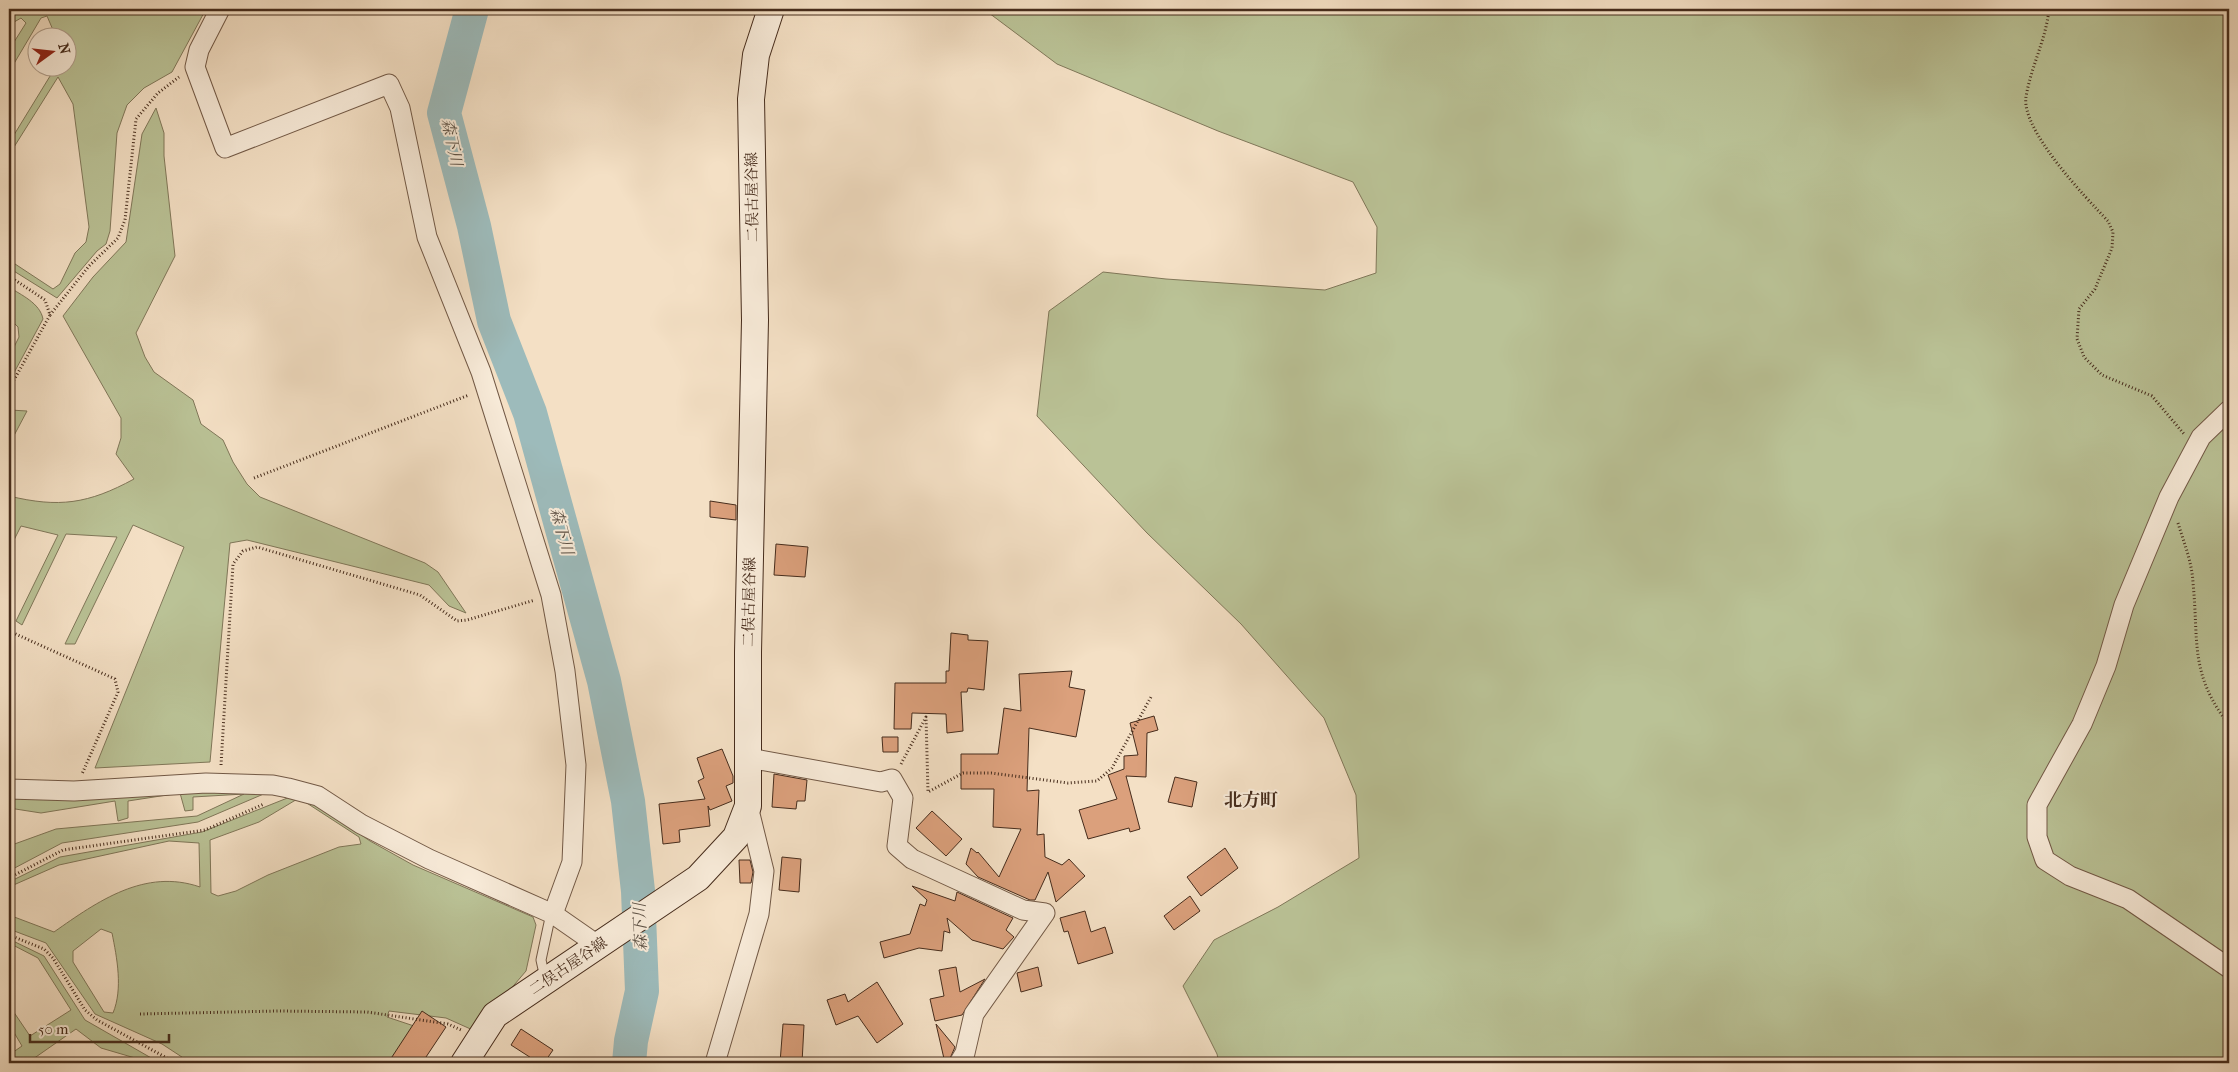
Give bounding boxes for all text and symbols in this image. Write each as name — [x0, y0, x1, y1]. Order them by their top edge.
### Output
north arrow — [28, 28, 78, 78]
text: N — [54, 41, 74, 56]
water label: 森下川 — [438, 117, 467, 169]
street label: 二俣古屋谷線 — [742, 152, 762, 242]
water label: 森下川 — [547, 505, 578, 559]
street label: 二俣古屋谷線 — [739, 557, 759, 647]
district label: 北方町 — [1224, 790, 1278, 811]
water label: 森下川 — [630, 901, 650, 951]
street label: 二俣古屋谷線 — [526, 933, 610, 999]
scale bar — [30, 1012, 169, 1044]
text: 50 m — [38, 1020, 69, 1038]

